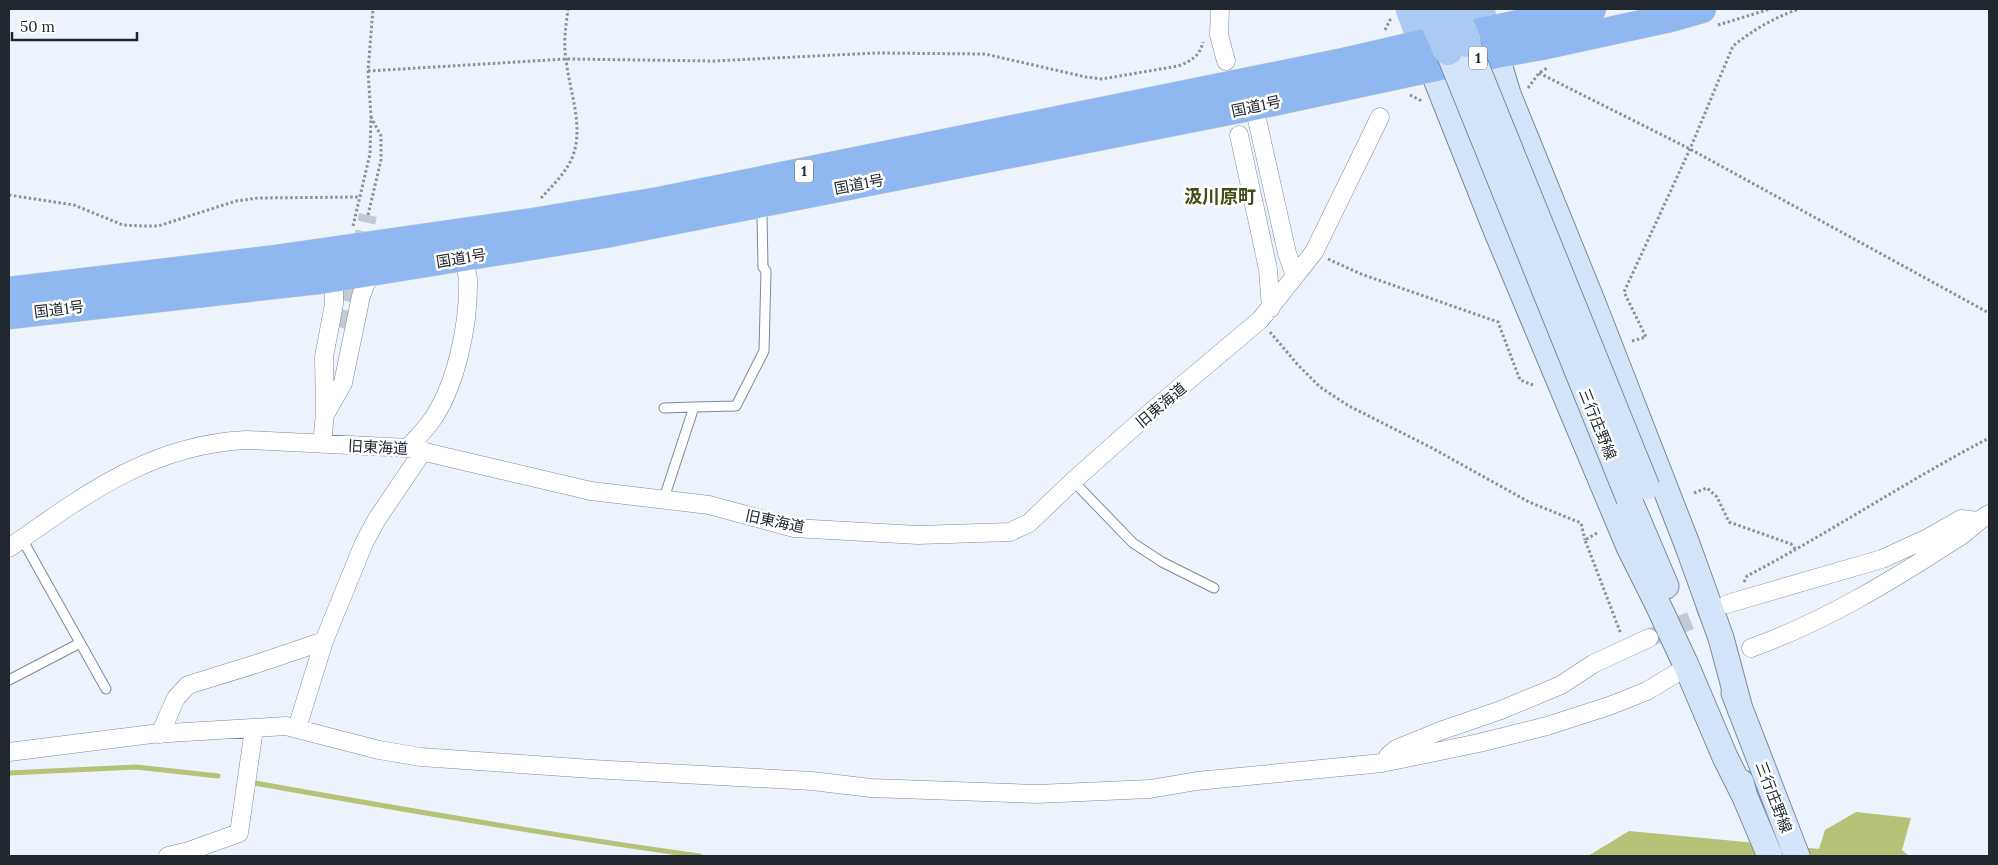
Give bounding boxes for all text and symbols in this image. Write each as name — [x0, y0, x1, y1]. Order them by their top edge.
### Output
scale bar — [12, 10, 138, 42]
text: 50 m — [20, 17, 55, 36]
road number: 1 — [1469, 46, 1487, 70]
street label: 国道1号 — [1229, 91, 1283, 121]
road number: 1 — [795, 160, 813, 182]
street label: 国道1号 — [832, 170, 886, 198]
district label: 汲川原町 — [1184, 185, 1256, 208]
street label: 国道1号 — [435, 245, 487, 271]
street label: 国道1号 — [33, 296, 85, 322]
street label: 旧東海道 — [1132, 378, 1190, 432]
street label: 三行庄野線 — [1575, 386, 1621, 462]
street label: 旧東海道 — [348, 436, 408, 458]
street label: 旧東海道 — [744, 505, 806, 537]
street label: 三行庄野線 — [1752, 759, 1796, 835]

